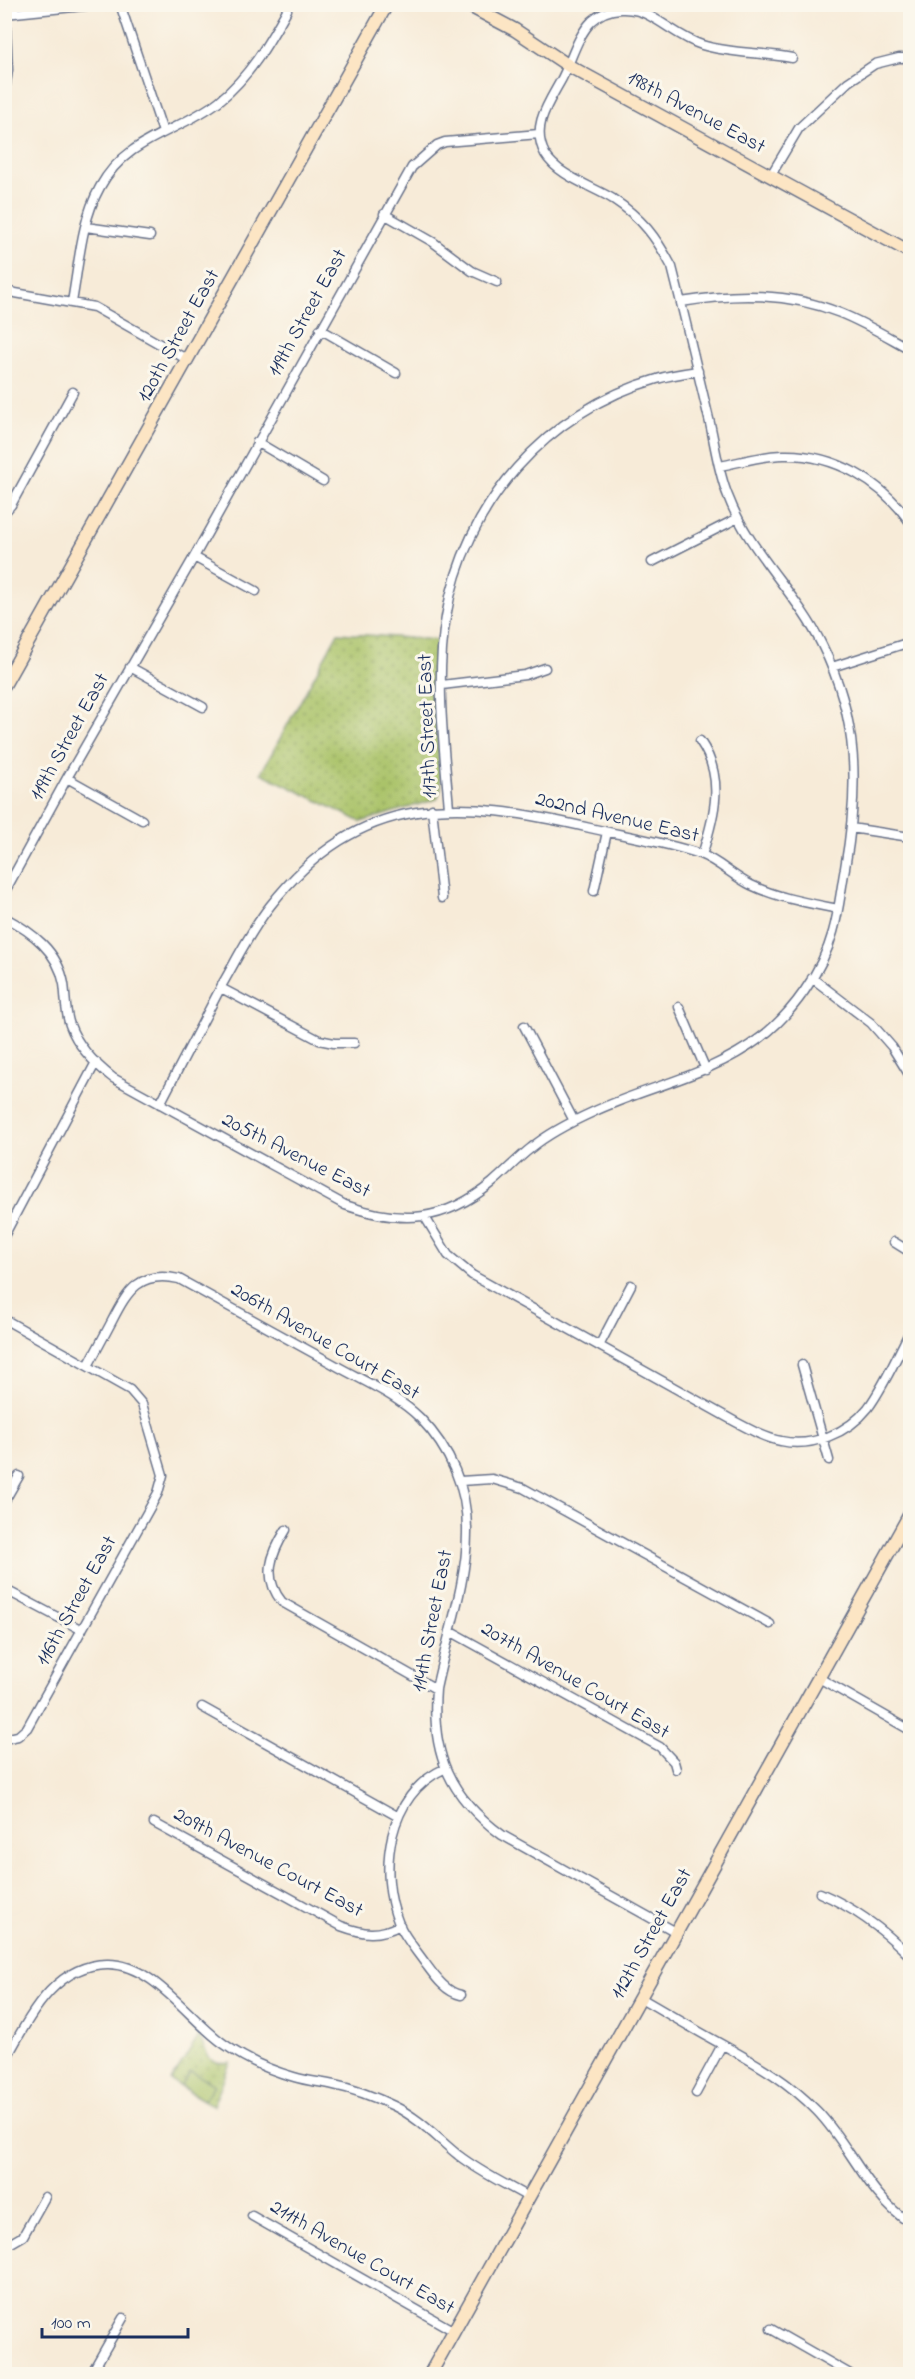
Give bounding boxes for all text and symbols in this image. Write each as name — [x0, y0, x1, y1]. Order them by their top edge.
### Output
street label: 198th Avenue East — [621, 64, 771, 162]
street label: 119th Street East — [260, 244, 356, 382]
street label: 120th Street East — [130, 264, 228, 408]
street label: 117th Street East — [410, 653, 446, 799]
street label: 119th Street East — [22, 668, 118, 806]
street label: 202nd Avenue East — [532, 785, 702, 851]
street label: 205th Avenue East — [216, 1105, 376, 1207]
street label: 206th Avenue Court East — [225, 1275, 425, 1409]
street label: 116th Street East — [29, 1530, 125, 1672]
street label: 114th Street East — [405, 1547, 461, 1695]
street label: 207th Avenue Court East — [475, 1615, 675, 1747]
street label: 209th Avenue Court East — [168, 1800, 368, 1926]
street label: 112th Street East — [603, 1863, 701, 2005]
street label: 211th Avenue Court East — [264, 2193, 460, 2323]
scale bar — [42, 2301, 188, 2339]
text: 100 m — [51, 2311, 91, 2337]

